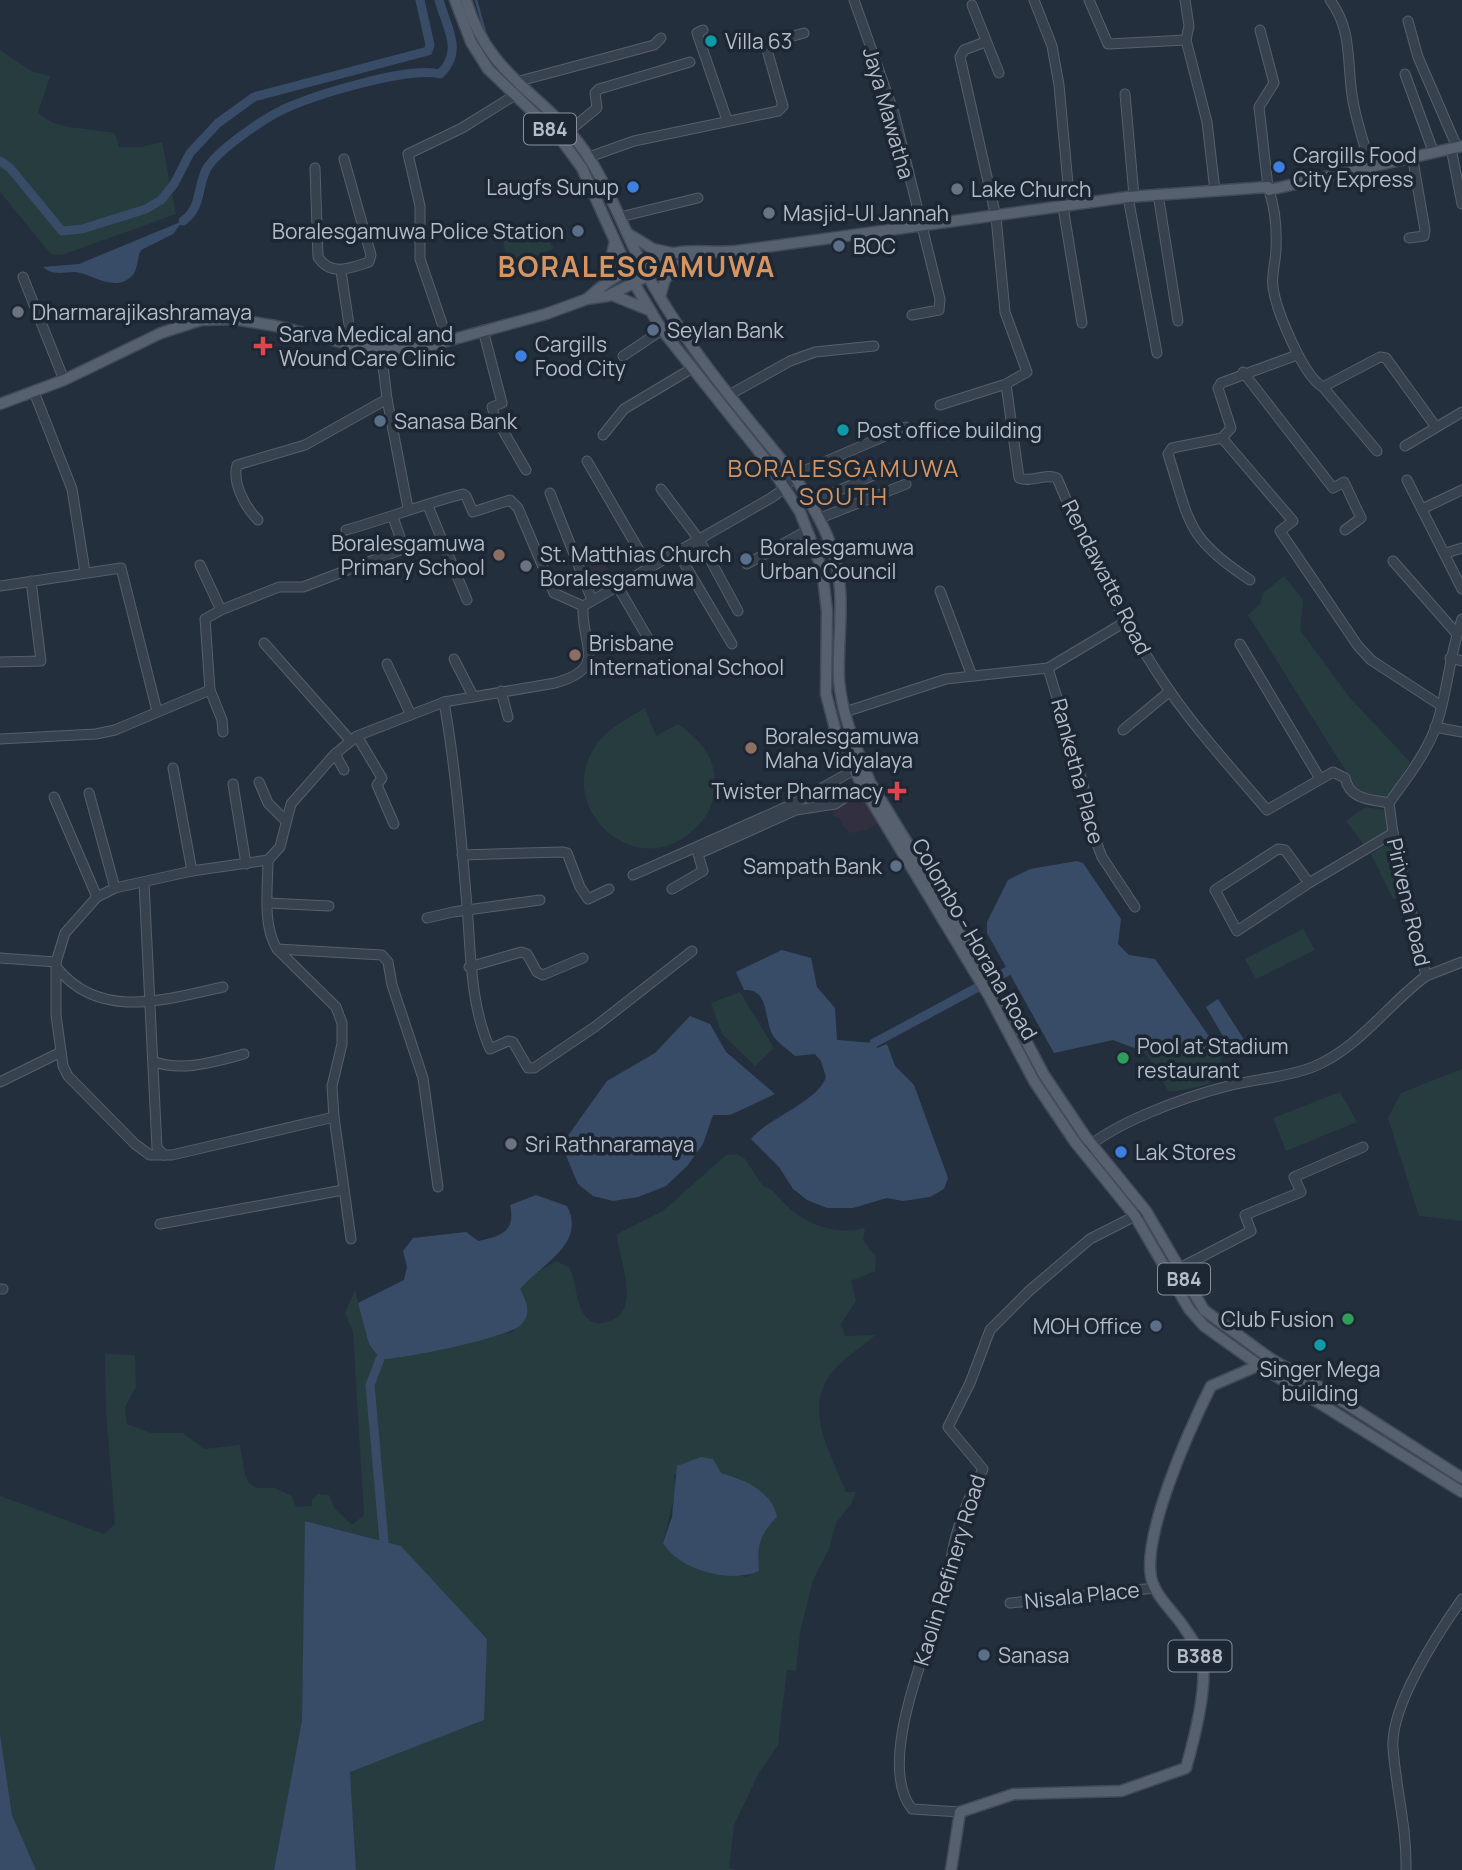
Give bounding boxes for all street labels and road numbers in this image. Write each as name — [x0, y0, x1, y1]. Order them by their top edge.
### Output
street label: Jaya Mawatha — [857, 44, 921, 182]
road number: B84 — [524, 113, 576, 144]
street label: Rendawatte Road — [1056, 495, 1158, 659]
street label: Ranketha Place — [1045, 695, 1111, 847]
street label: Colombo - Horana Road — [906, 833, 1044, 1045]
street label: Pirivena Road — [1381, 835, 1437, 969]
road number: B84 — [1158, 1264, 1210, 1294]
street label: Kaolin Refinery Road — [907, 1471, 991, 1669]
street label: Nisala Place — [1023, 1575, 1141, 1615]
road number: B388 — [1168, 1640, 1232, 1672]

